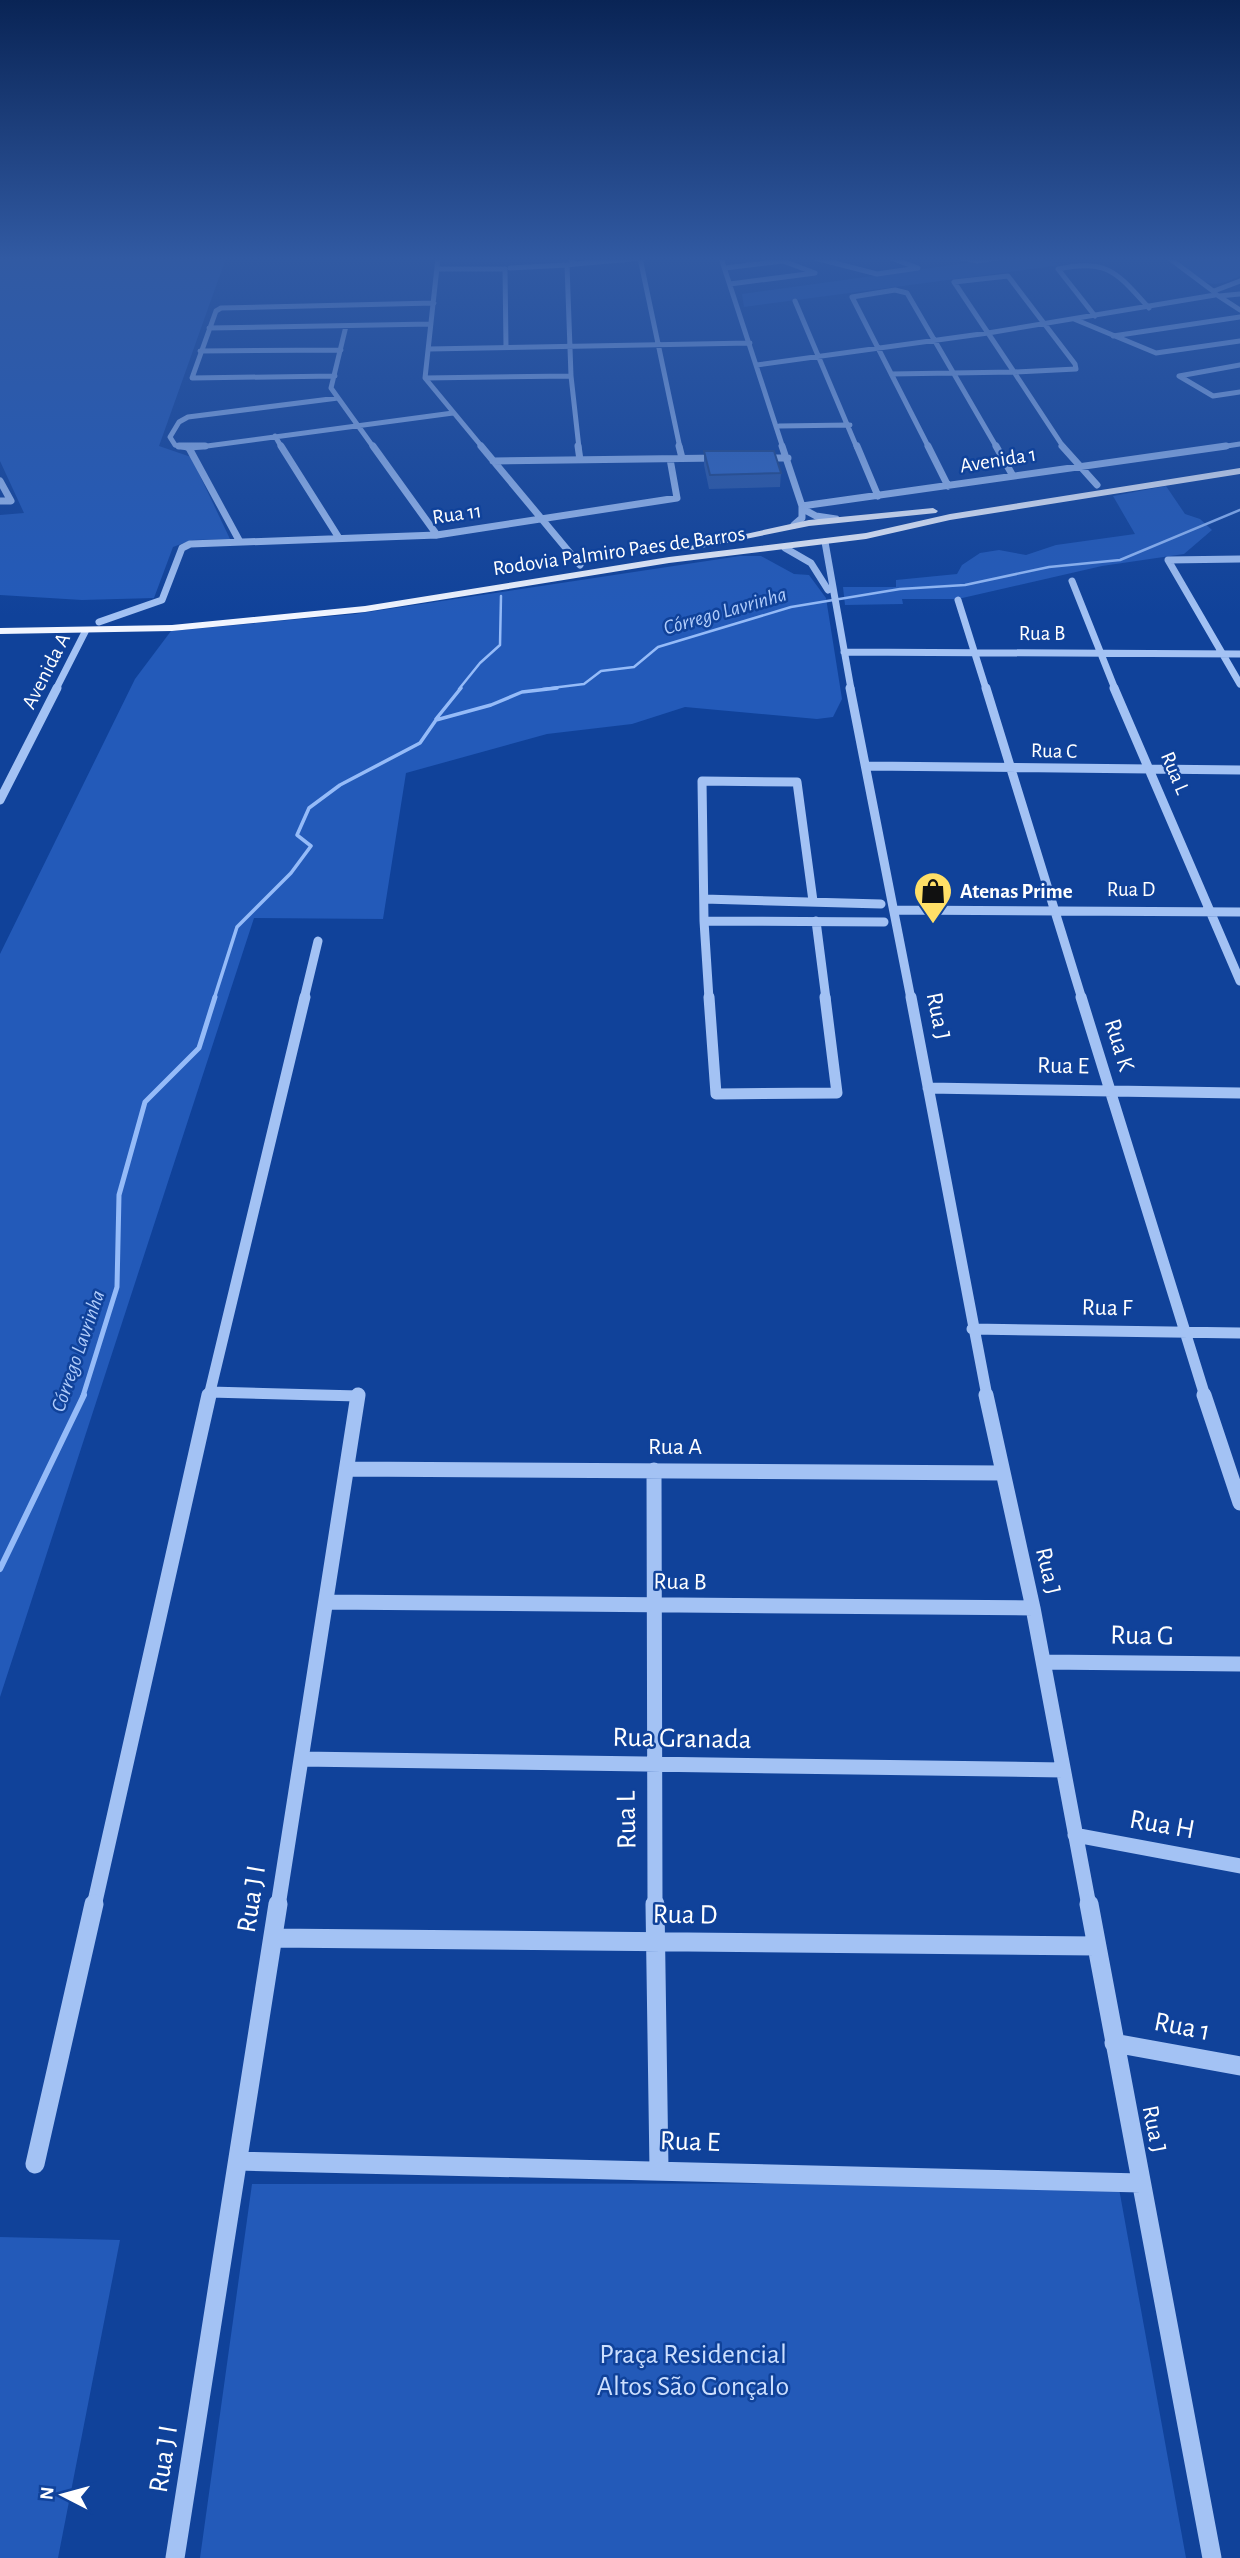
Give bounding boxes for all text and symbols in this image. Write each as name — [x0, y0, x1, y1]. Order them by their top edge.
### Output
street label: Avenida 1 — [958, 444, 1038, 476]
street label: Rua 11 — [431, 500, 483, 528]
street label: Rodovia Palmiro Paes de Barros — [492, 523, 746, 579]
water label: Córrego Lavrinha — [661, 583, 789, 639]
street label: Rua B — [1019, 623, 1065, 644]
street label: Avenida A — [18, 630, 74, 712]
street label: Rua C — [1031, 740, 1077, 762]
street label: Rua L — [1157, 749, 1193, 798]
shop icon: Atenas Prime — [912, 870, 954, 925]
street label: Rua D — [1107, 879, 1155, 900]
place label: Atenas Prime — [960, 881, 1073, 902]
street label: Rua J — [922, 990, 954, 1042]
street label: Rua K — [1100, 1016, 1139, 1075]
street label: Rua E — [1037, 1054, 1089, 1078]
water label: Córrego Lavrinha — [47, 1288, 109, 1414]
street label: Rua F — [1082, 1296, 1133, 1320]
street label: Rua A — [648, 1435, 702, 1459]
street label: Rua J — [1031, 1545, 1065, 1597]
street label: Rua B — [653, 1570, 707, 1594]
street label: Rua G — [1110, 1621, 1174, 1651]
street label: Rua Granada — [612, 1724, 752, 1754]
street label: Rua L — [612, 1790, 642, 1849]
street label: Rua H — [1127, 1805, 1197, 1845]
street label: Rua J I — [233, 1863, 271, 1935]
street label: Rua D — [652, 1900, 718, 1930]
street label: Rua 1 — [1152, 2008, 1212, 2046]
street label: Rua J — [1138, 2103, 1170, 2155]
street label: Rua E — [659, 2127, 721, 2157]
park label: Praça Residencial Altos São Gonçalo — [597, 2341, 789, 2401]
street label: Rua J I — [145, 2423, 183, 2495]
north arrow — [28, 2460, 98, 2530]
text: N — [37, 2486, 58, 2501]

